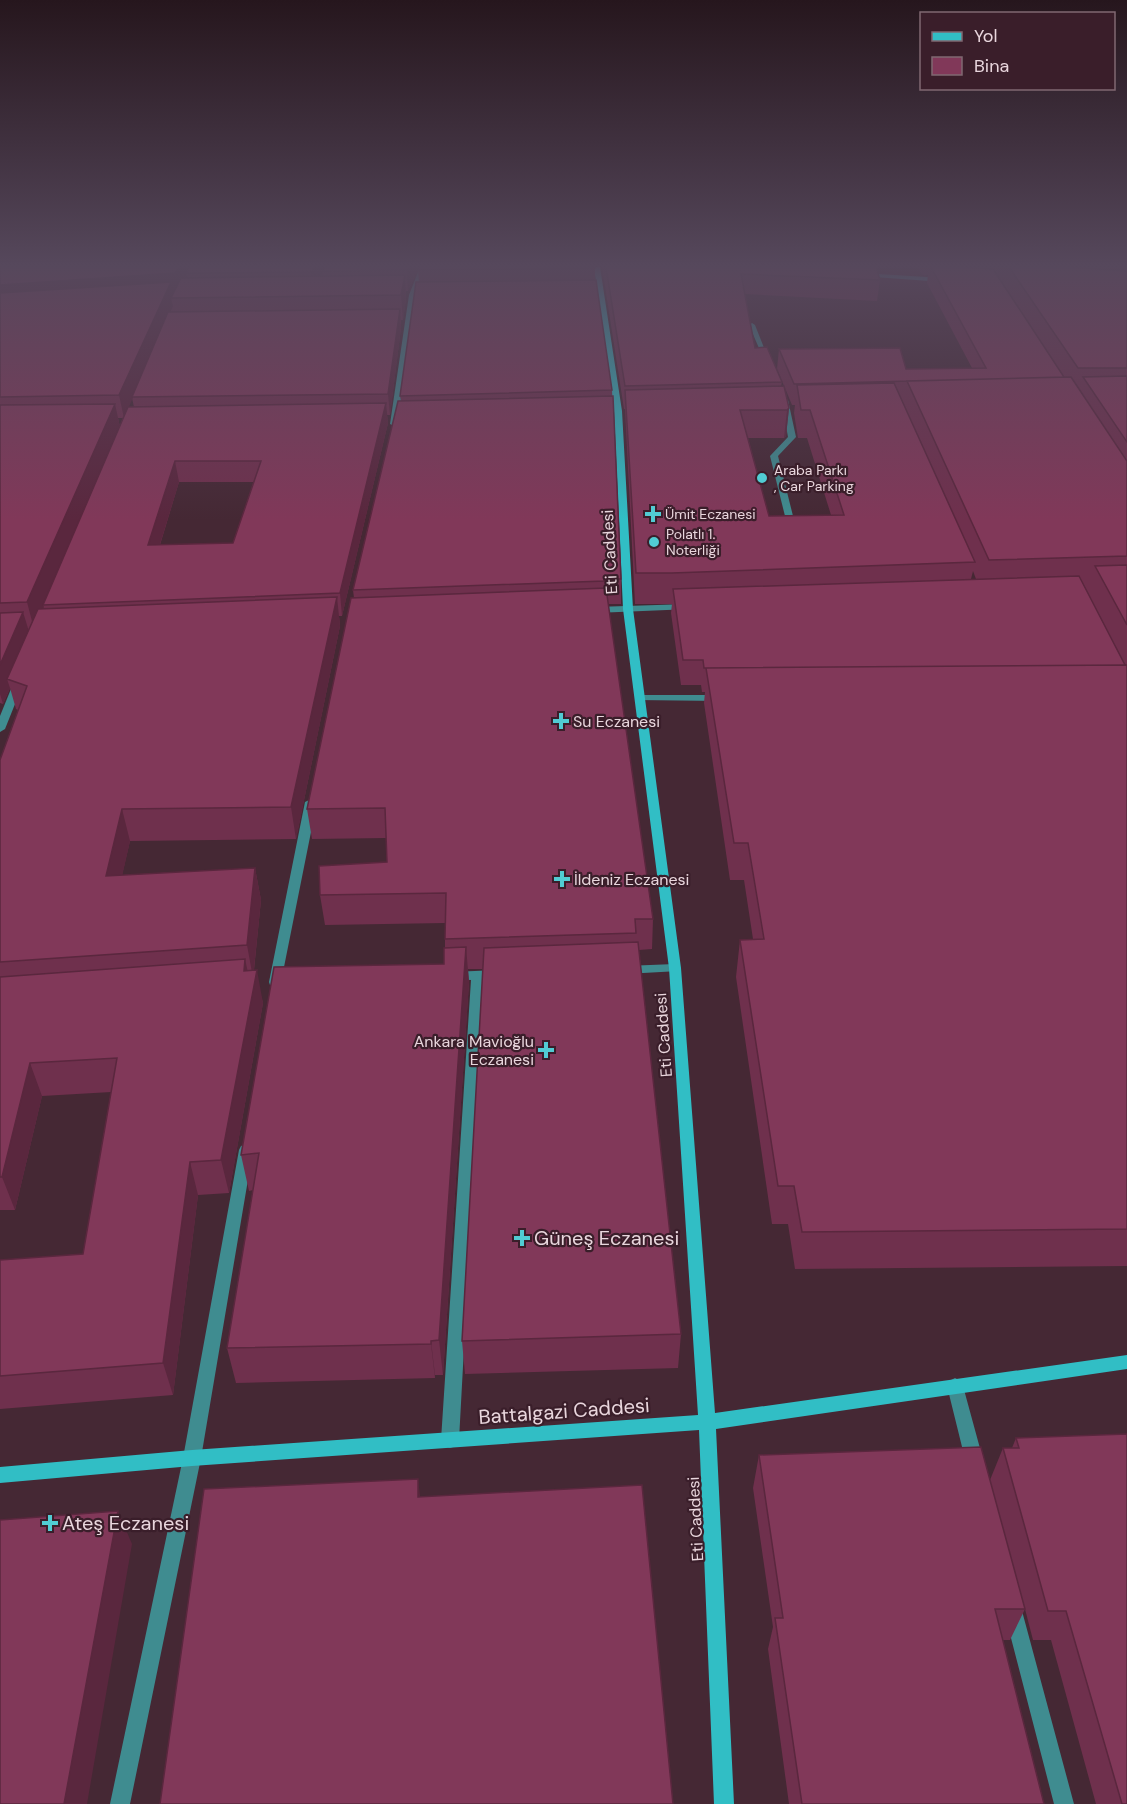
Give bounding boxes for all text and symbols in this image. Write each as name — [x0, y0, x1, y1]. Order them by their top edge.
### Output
legend — [920, 12, 1115, 90]
text: Yol — [974, 24, 998, 48]
text: Bina — [974, 54, 1009, 78]
place label: Araba Parkı , Car Parking — [774, 461, 854, 495]
marker: Araba Parkı , Car Parking — [755, 471, 769, 485]
place label: Ümit Eczanesi — [665, 505, 756, 523]
marker: Ümit Eczanesi — [646, 507, 660, 521]
street label: Eti Caddesi — [597, 509, 622, 595]
place label: Polatlı 1. Noterliği — [666, 525, 720, 559]
marker: Polatlı 1. Noterliği — [647, 535, 661, 549]
place label: Su Eczanesi — [573, 711, 660, 732]
marker: Su Eczanesi — [554, 714, 568, 728]
place label: İldeniz Eczanesi — [574, 869, 689, 890]
marker: İldeniz Eczanesi — [555, 872, 569, 886]
street label: Eti Caddesi — [650, 992, 677, 1078]
place label: Ankara Mavioğlu Eczanesi — [414, 1031, 534, 1070]
marker: Ankara Mavioğlu Eczanesi — [539, 1043, 553, 1057]
place label: Güneş Eczanesi — [534, 1225, 679, 1251]
marker: Güneş Eczanesi — [515, 1231, 529, 1245]
street label: Battalgazi Caddesi — [478, 1392, 650, 1430]
street label: Eti Caddesi — [683, 1476, 708, 1562]
place label: Ateş Eczanesi — [62, 1510, 189, 1536]
marker: Ateş Eczanesi — [43, 1516, 57, 1530]

